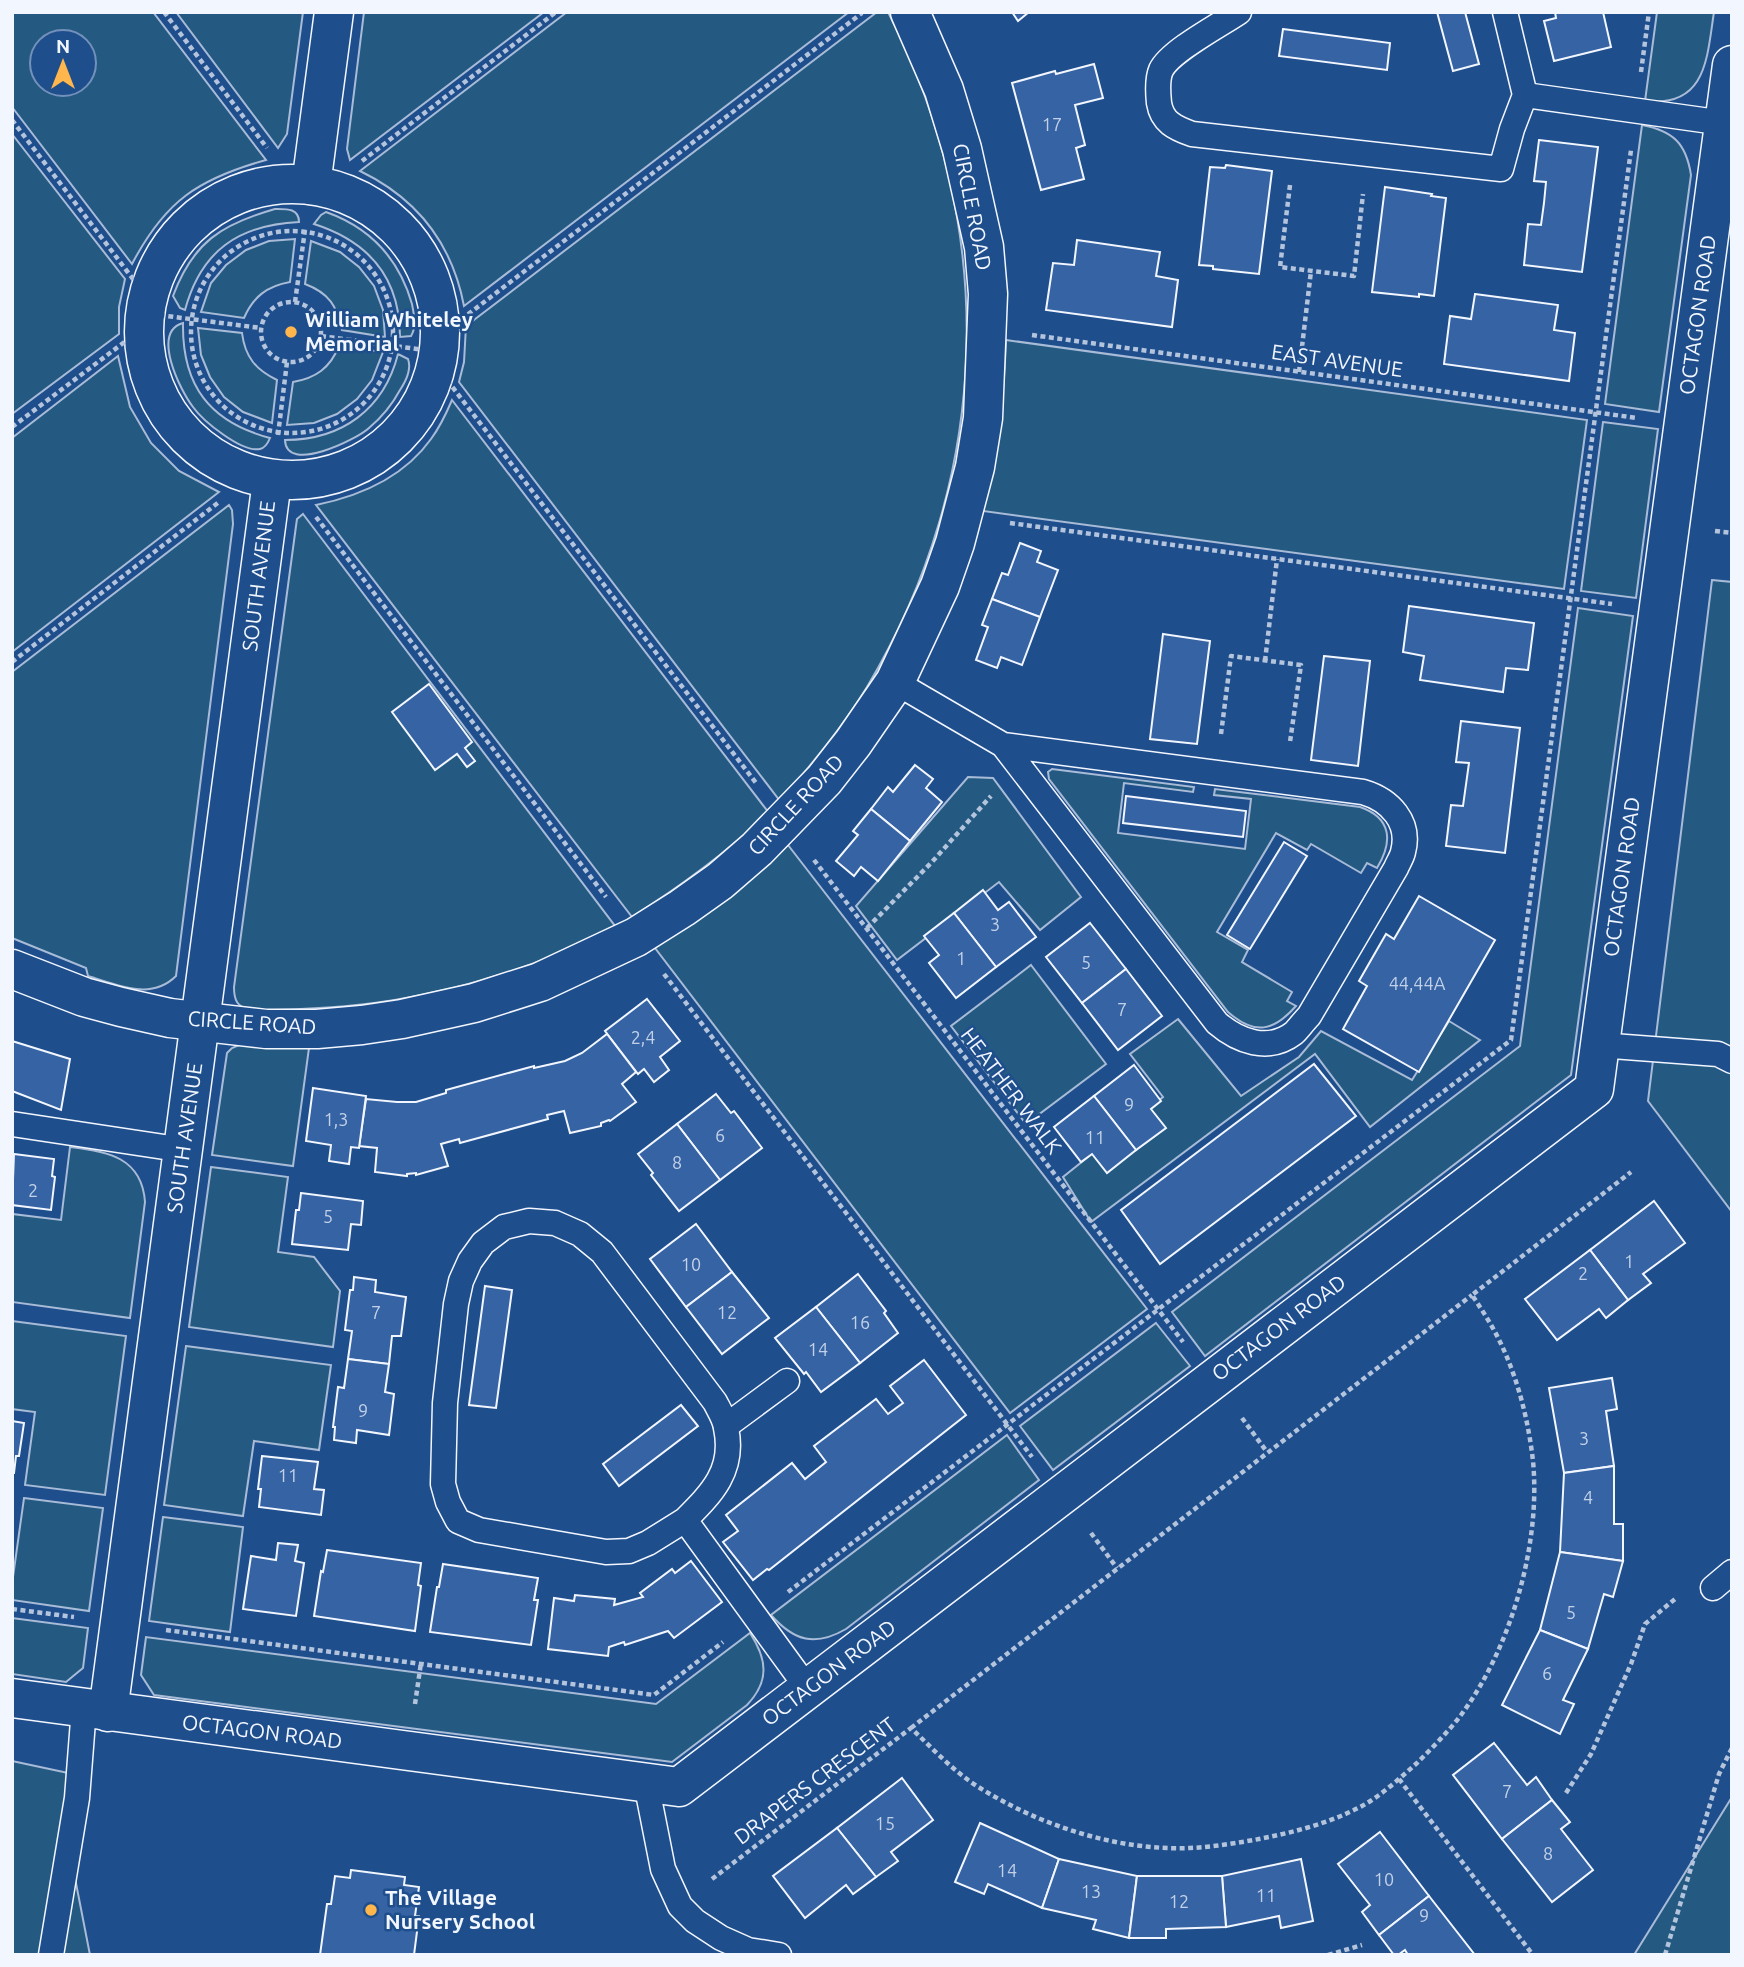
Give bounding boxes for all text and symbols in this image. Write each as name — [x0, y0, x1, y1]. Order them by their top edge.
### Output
north arrow — [28, 28, 98, 98]
text: N — [56, 35, 70, 57]
house number: 17 — [1042, 114, 1062, 134]
street label: CIRCLE ROAD — [949, 141, 997, 272]
street label: OCTAGON ROAD — [1674, 233, 1720, 396]
place label: William Whiteley Memorial — [305, 307, 473, 355]
marker: William Whiteley Memorial — [283, 324, 299, 340]
street label: EAST AVENUE — [1270, 339, 1404, 381]
street label: SOUTH AVENUE — [237, 499, 279, 653]
street label: CIRCLE ROAD — [743, 749, 848, 860]
street label: OCTAGON ROAD — [1598, 795, 1644, 958]
house number: 3 — [990, 914, 1000, 934]
house number: 1 — [956, 948, 966, 968]
house number: 5 — [1081, 952, 1091, 972]
house number: 44,44A — [1389, 973, 1446, 993]
house number: 7 — [1117, 999, 1127, 1019]
street label: CIRCLE ROAD — [187, 1006, 317, 1038]
street label: HEATHER WALK — [957, 1023, 1067, 1158]
house number: 2,4 — [631, 1027, 655, 1047]
street label: SOUTH AVENUE — [162, 1061, 206, 1215]
house number: 9 — [1124, 1094, 1134, 1114]
house number: 1,3 — [324, 1109, 348, 1129]
house number: 6 — [715, 1125, 725, 1145]
house number: 11 — [1085, 1127, 1105, 1147]
house number: 8 — [672, 1152, 682, 1172]
house number: 2 — [28, 1180, 38, 1200]
house number: 5 — [323, 1206, 333, 1226]
house number: 1 — [1624, 1251, 1634, 1271]
house number: 10 — [681, 1254, 701, 1274]
house number: 2 — [1578, 1263, 1588, 1283]
street label: OCTAGON ROAD — [1207, 1269, 1350, 1385]
house number: 7 — [371, 1302, 381, 1322]
house number: 12 — [717, 1302, 737, 1322]
house number: 16 — [850, 1312, 870, 1332]
house number: 14 — [808, 1339, 828, 1359]
house number: 9 — [358, 1400, 368, 1420]
house number: 3 — [1579, 1428, 1589, 1448]
house number: 11 — [278, 1465, 298, 1485]
house number: 4 — [1583, 1487, 1593, 1507]
house number: 5 — [1566, 1602, 1576, 1622]
street label: OCTAGON ROAD — [757, 1614, 900, 1730]
house number: 6 — [1542, 1663, 1552, 1683]
street label: OCTAGON ROAD — [181, 1709, 344, 1753]
street label: DRAPERS CRESCENT — [729, 1712, 900, 1849]
house number: 7 — [1502, 1781, 1512, 1801]
house number: 15 — [875, 1813, 895, 1833]
house number: 8 — [1543, 1843, 1553, 1863]
house number: 14 — [997, 1860, 1017, 1880]
house number: 10 — [1374, 1869, 1394, 1889]
house number: 13 — [1081, 1881, 1101, 1901]
place label: The Village Nursery School — [385, 1885, 535, 1933]
house number: 11 — [1256, 1885, 1276, 1905]
house number: 12 — [1169, 1891, 1189, 1911]
marker: The Village Nursery School — [363, 1902, 379, 1918]
house number: 9 — [1419, 1905, 1429, 1925]

